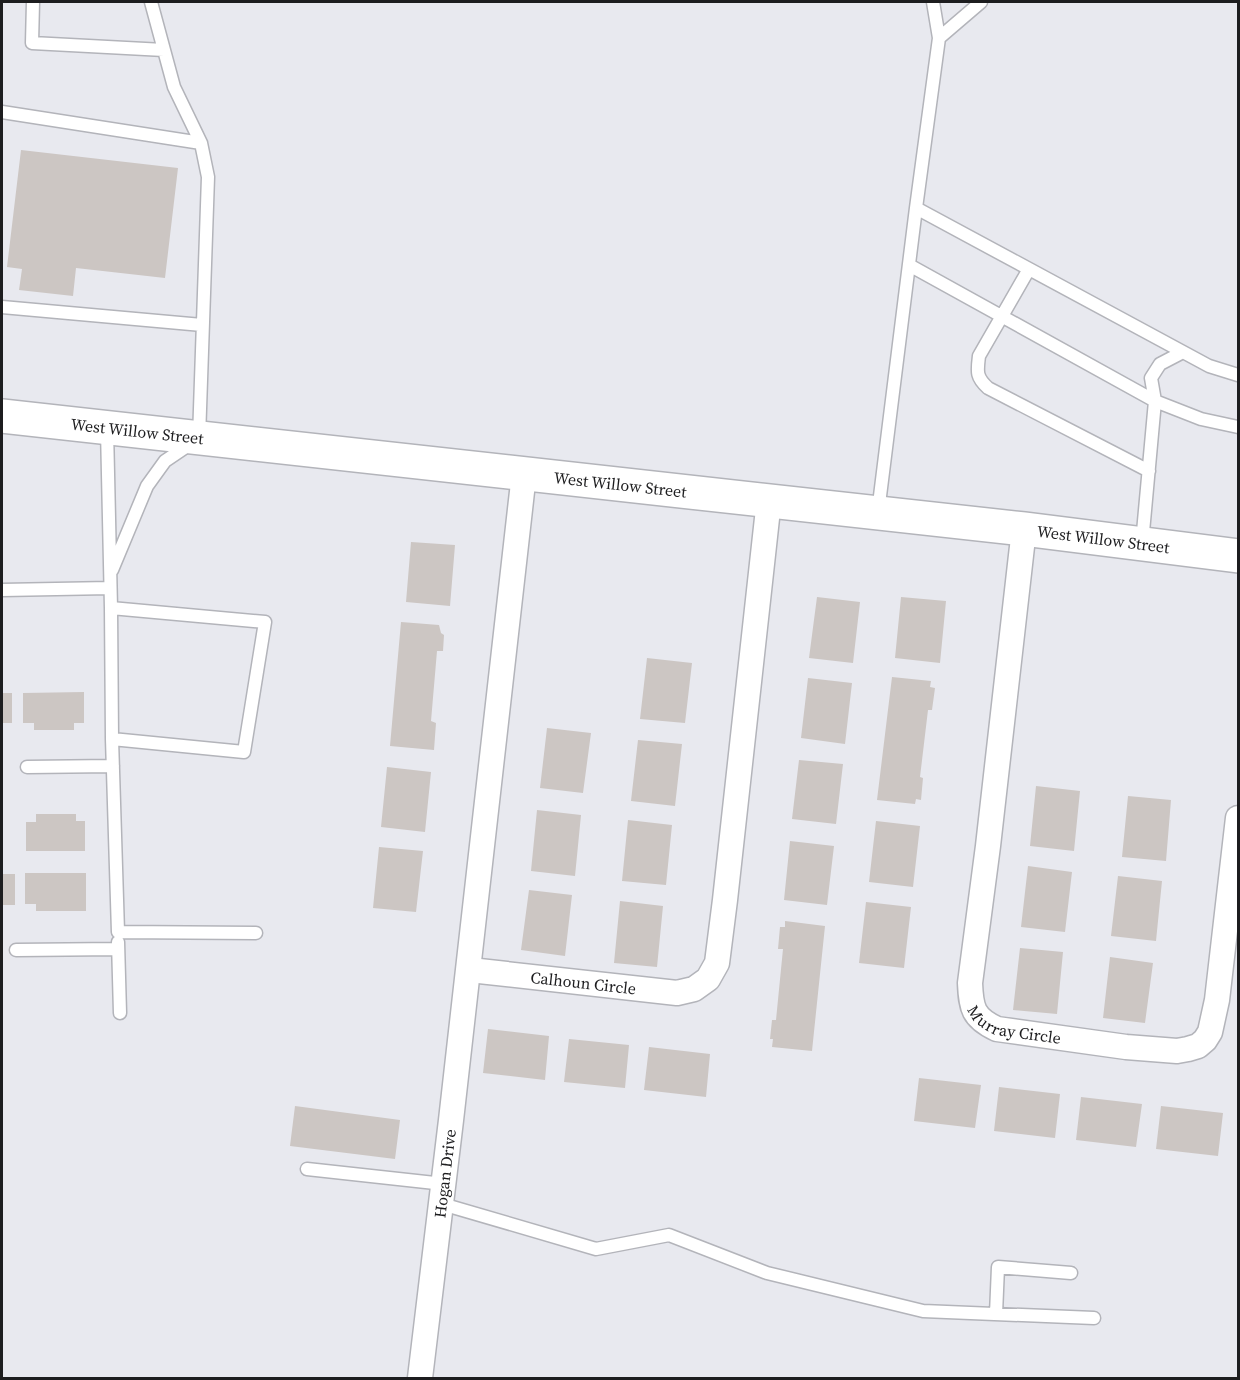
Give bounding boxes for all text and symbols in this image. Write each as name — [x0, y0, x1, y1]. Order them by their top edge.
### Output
street label: West Willow Street — [70, 413, 205, 449]
street label: West Willow Street — [553, 466, 689, 503]
street label: West Willow Street — [1036, 520, 1171, 558]
street label: Calhoun Circle — [529, 966, 637, 999]
street label: Murray Circle — [963, 1001, 1062, 1049]
street label: Hogan Drive — [429, 1128, 461, 1219]

